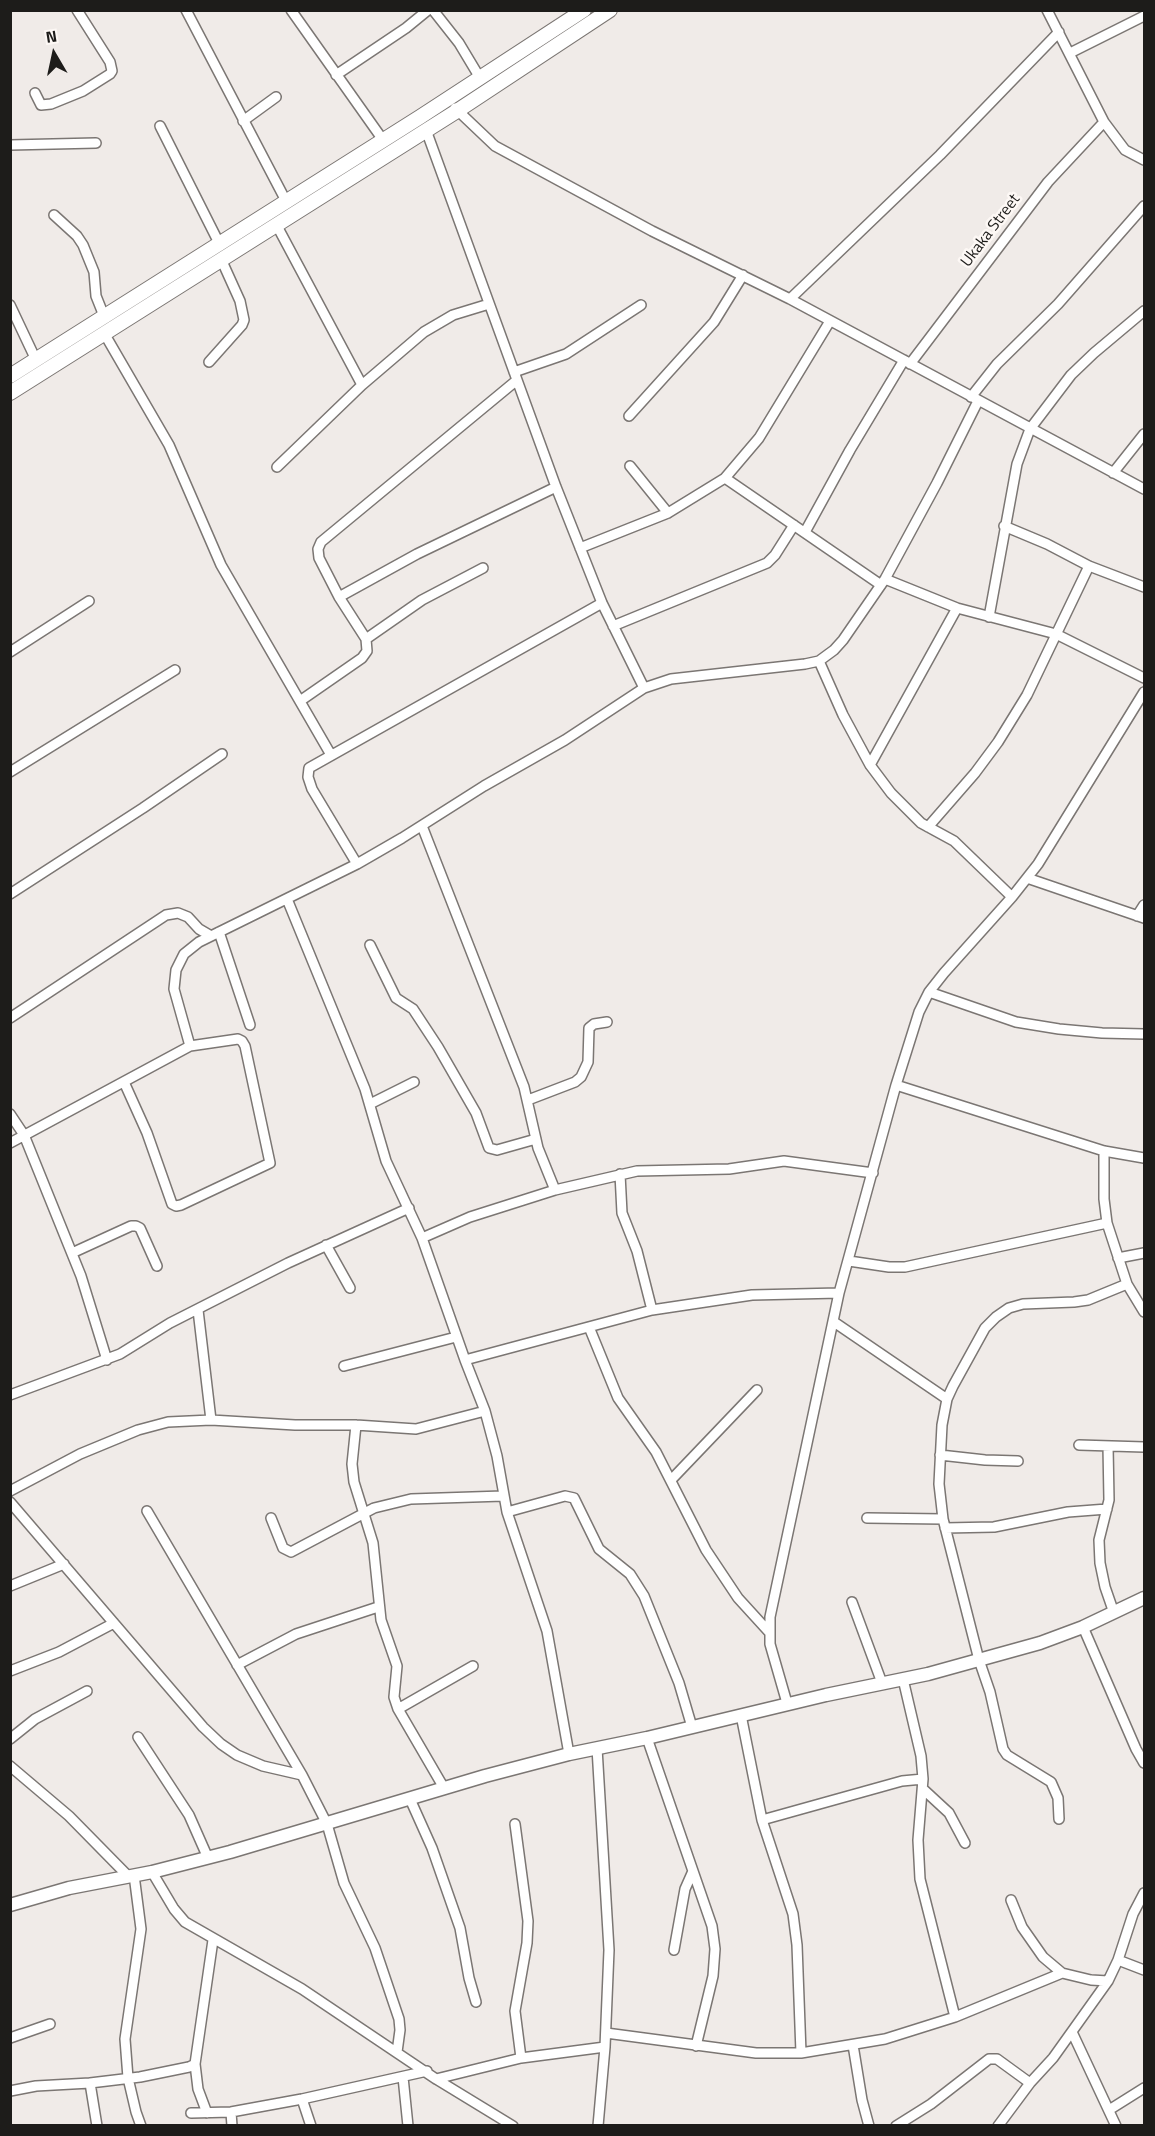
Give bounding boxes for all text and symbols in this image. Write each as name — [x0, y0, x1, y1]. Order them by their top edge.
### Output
north arrow — [24, 24, 84, 84]
text: N — [44, 24, 59, 49]
street label: Ukaka Street — [957, 191, 1025, 271]

